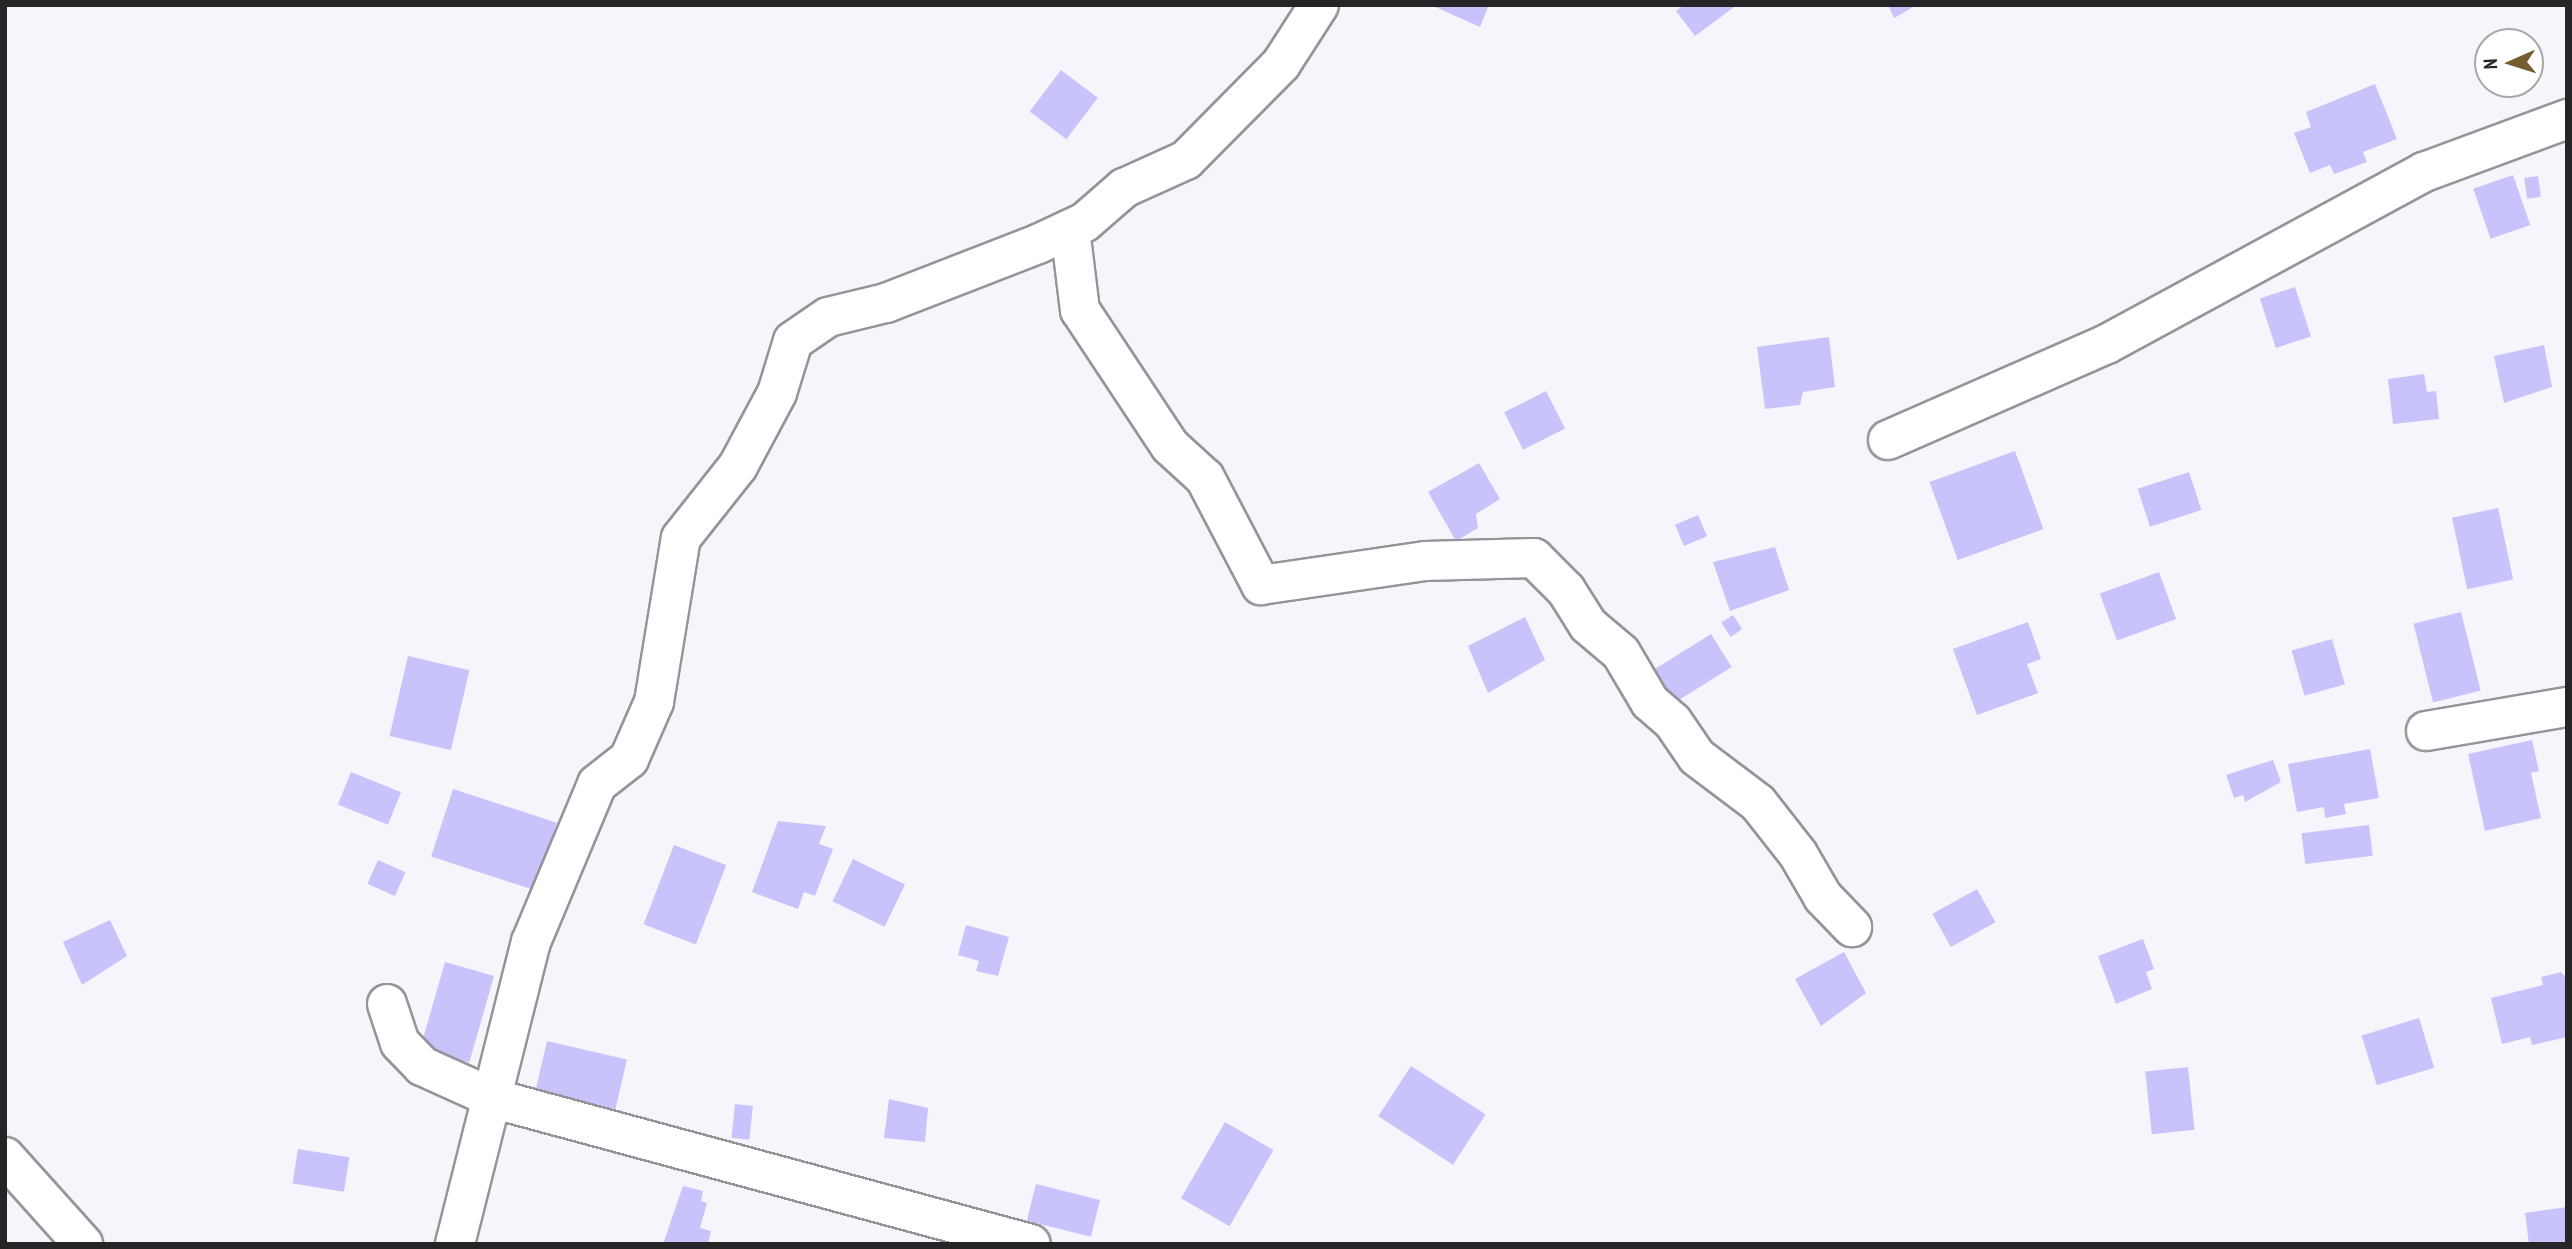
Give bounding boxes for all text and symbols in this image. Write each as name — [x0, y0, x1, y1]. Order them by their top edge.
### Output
north arrow — [2474, 28, 2544, 98]
text: N — [2478, 58, 2502, 70]

